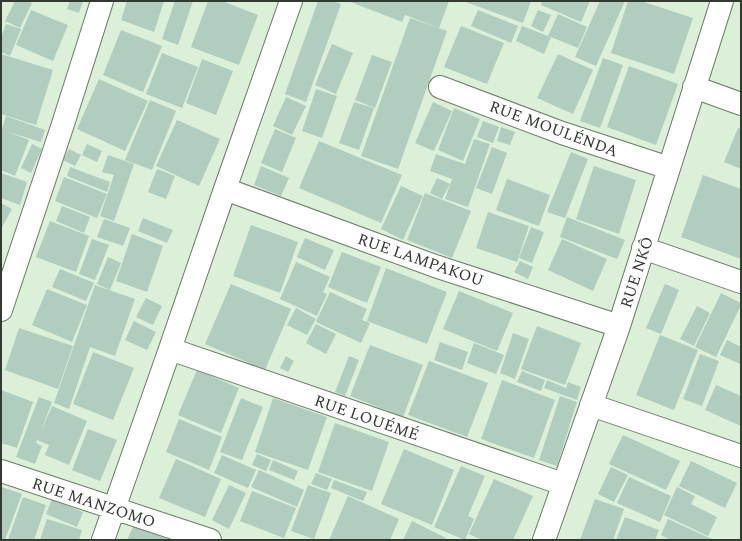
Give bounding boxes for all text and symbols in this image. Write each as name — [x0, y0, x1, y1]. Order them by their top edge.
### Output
street label: RUE MOULÉNDA — [486, 94, 621, 163]
street label: RUE LAMPAKOU — [354, 227, 487, 293]
street label: RUE NKÔ — [614, 233, 660, 311]
street label: RUE LOUÉMÉ — [311, 389, 422, 447]
street label: RUE MANZOMO — [29, 472, 159, 534]

